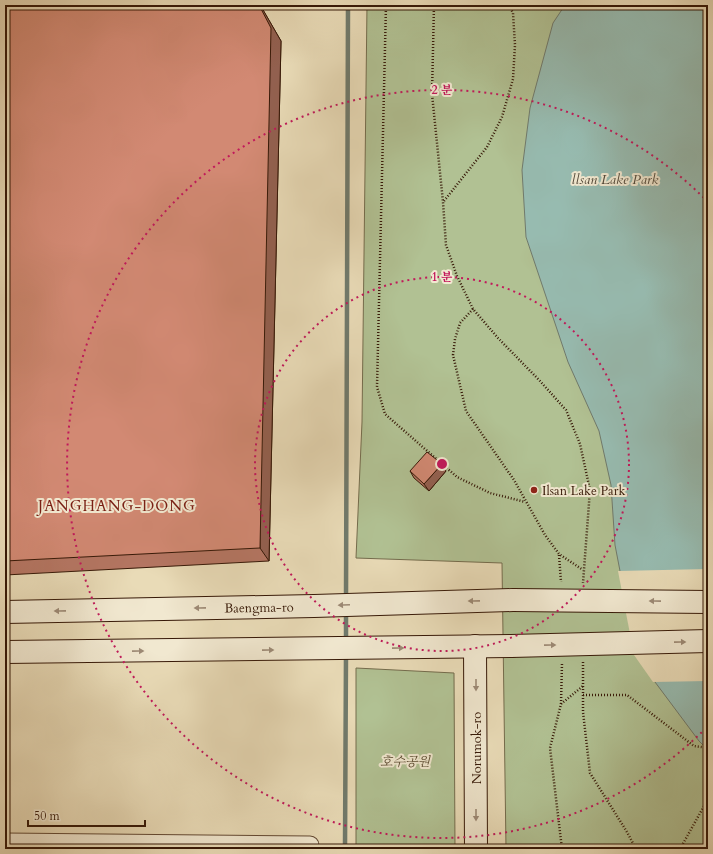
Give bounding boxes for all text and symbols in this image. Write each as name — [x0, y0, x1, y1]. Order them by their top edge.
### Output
text: 2 분 — [432, 82, 453, 98]
water label: llsan Lake Park — [572, 170, 658, 189]
text: 1 분 — [432, 269, 453, 285]
centre of rings — [435, 457, 449, 471]
place label: Ilsan Lake Park — [542, 482, 625, 500]
marker: Ilsan Lake Park — [529, 485, 539, 495]
district label: JANGHANG-DONG — [36, 496, 196, 516]
street label: Baengma-ro — [224, 598, 294, 618]
one-way arrow — [467, 598, 480, 604]
one-way arrow — [648, 598, 661, 604]
one-way arrow — [338, 602, 350, 609]
one-way arrow — [194, 605, 206, 612]
one-way arrow — [53, 608, 66, 614]
one-way arrow — [674, 638, 686, 645]
one-way arrow — [544, 642, 557, 648]
one-way arrow — [392, 644, 404, 651]
one-way arrow — [262, 646, 274, 653]
one-way arrow — [132, 648, 145, 654]
one-way arrow — [473, 679, 479, 692]
street label: Norumok-ro — [468, 712, 486, 784]
park label: 호수공원 — [380, 753, 432, 771]
scale bar — [28, 802, 145, 828]
text: 50 m — [34, 808, 61, 824]
one-way arrow — [473, 809, 479, 822]

